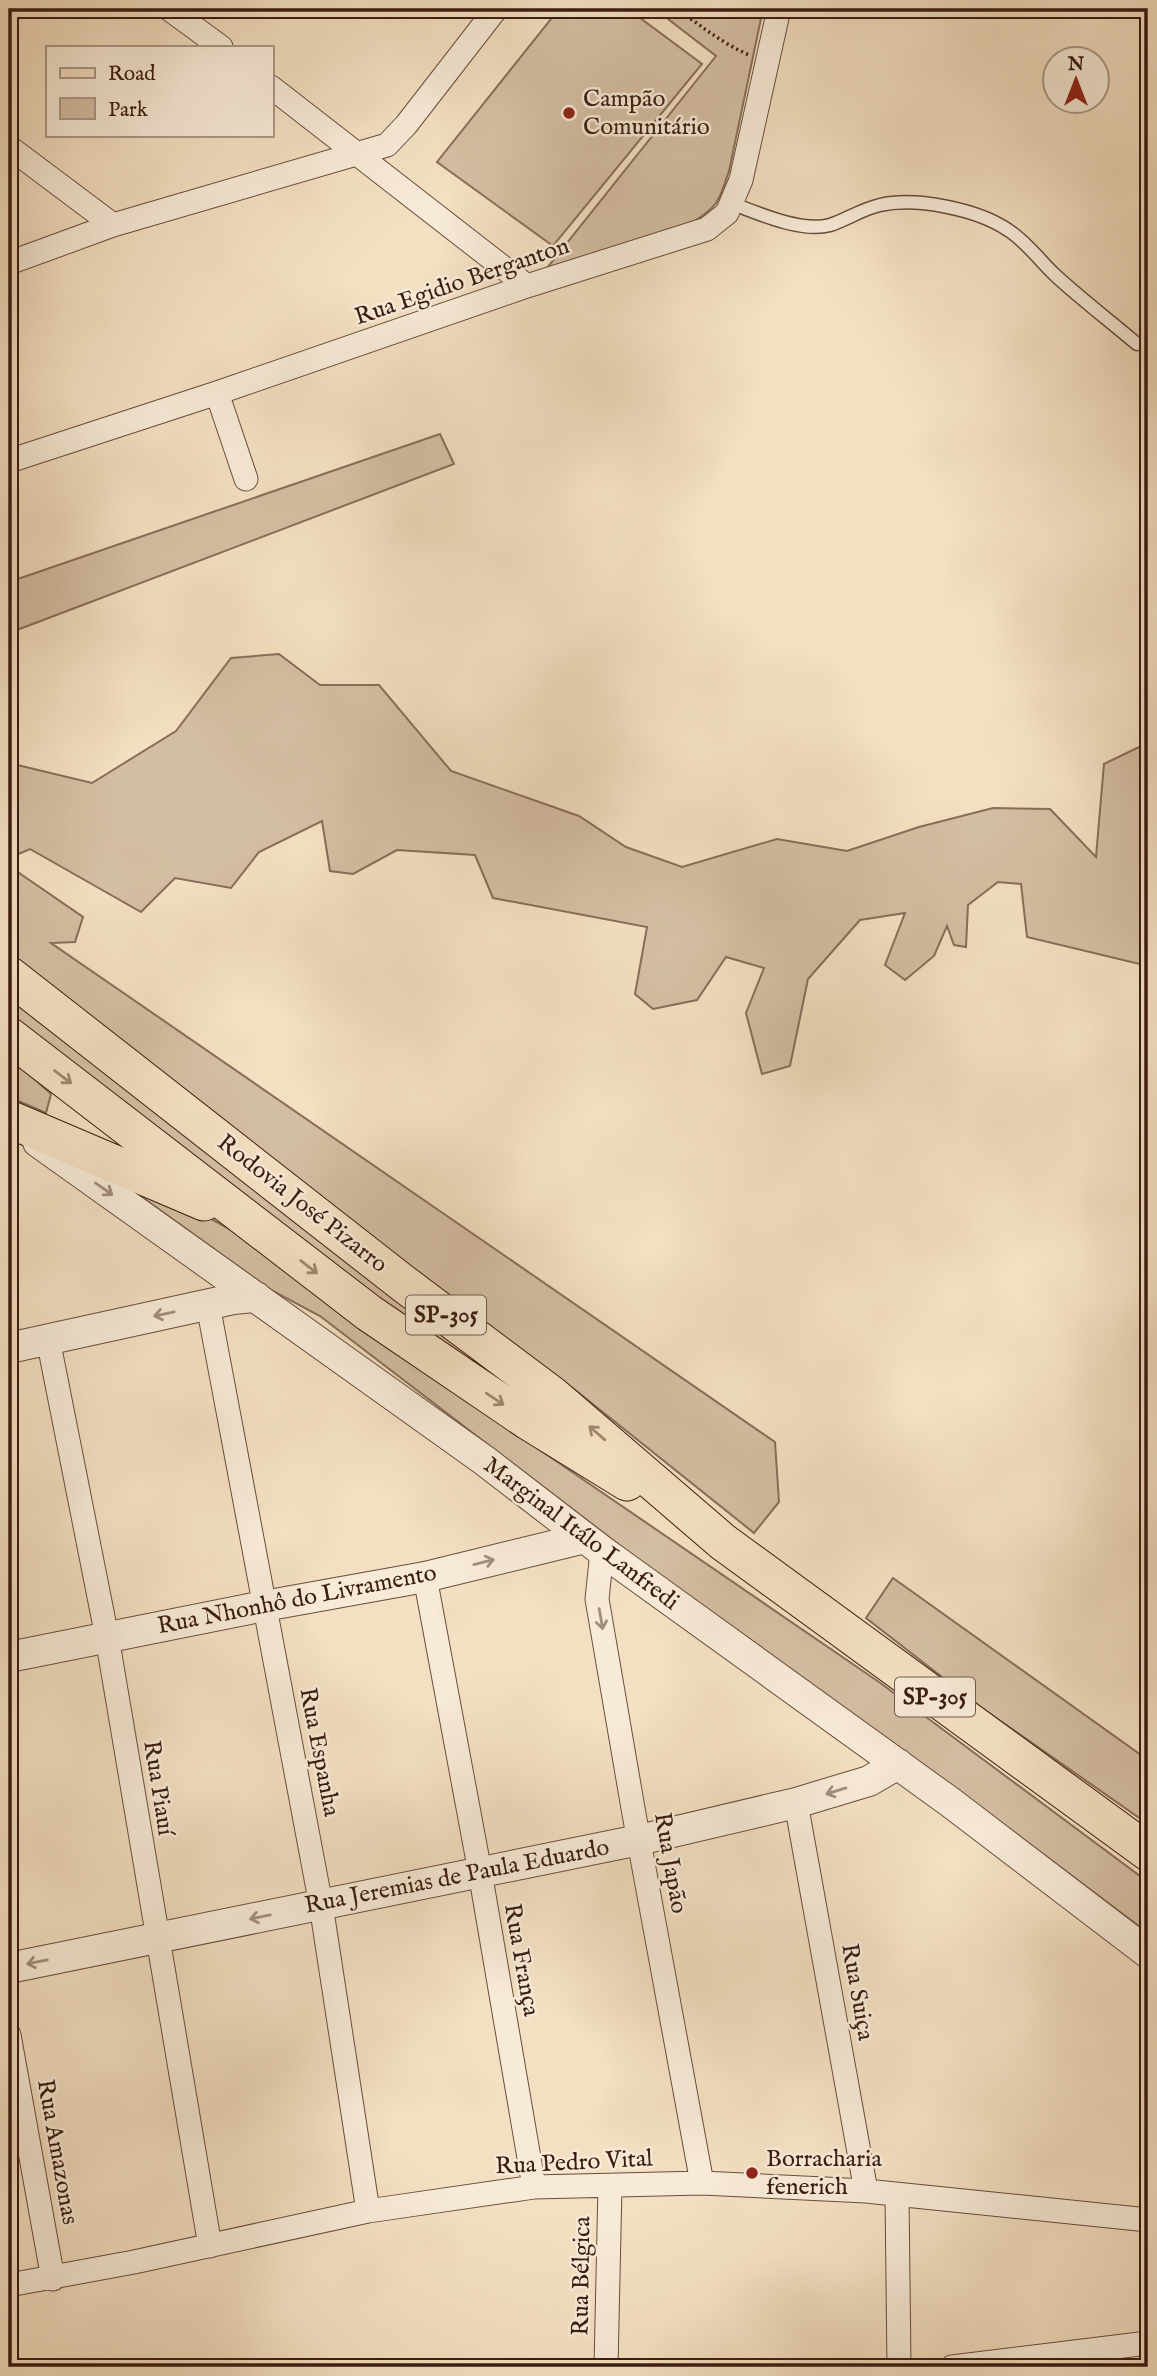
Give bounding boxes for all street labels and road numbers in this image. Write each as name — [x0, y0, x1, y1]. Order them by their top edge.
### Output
street label: Rua Egidio Berganton — [351, 231, 574, 333]
street label: Rodovia José Pizarro — [210, 1128, 394, 1280]
road number: SP-305 — [406, 1296, 486, 1334]
street label: Marginal Itálo Lanfredi — [477, 1450, 685, 1618]
street label: Rua Nhonhô do Livramento — [155, 1558, 439, 1642]
road number: SP-305 — [895, 1678, 975, 1716]
street label: Rua Espanha — [291, 1685, 347, 1820]
street label: Rua Piauí — [135, 1738, 181, 1839]
street label: Rua Japão — [646, 1810, 694, 1916]
street label: Rua Jeremias de Paula Eduardo — [302, 1832, 612, 1922]
street label: Rua França — [496, 1901, 546, 2019]
street label: Rua Suiça — [833, 1941, 881, 2044]
street label: Rua Amazonas — [29, 2077, 85, 2227]
street label: Rua Pedro Vital — [494, 2143, 654, 2183]
street label: Rua Bélgica — [565, 2215, 599, 2336]

